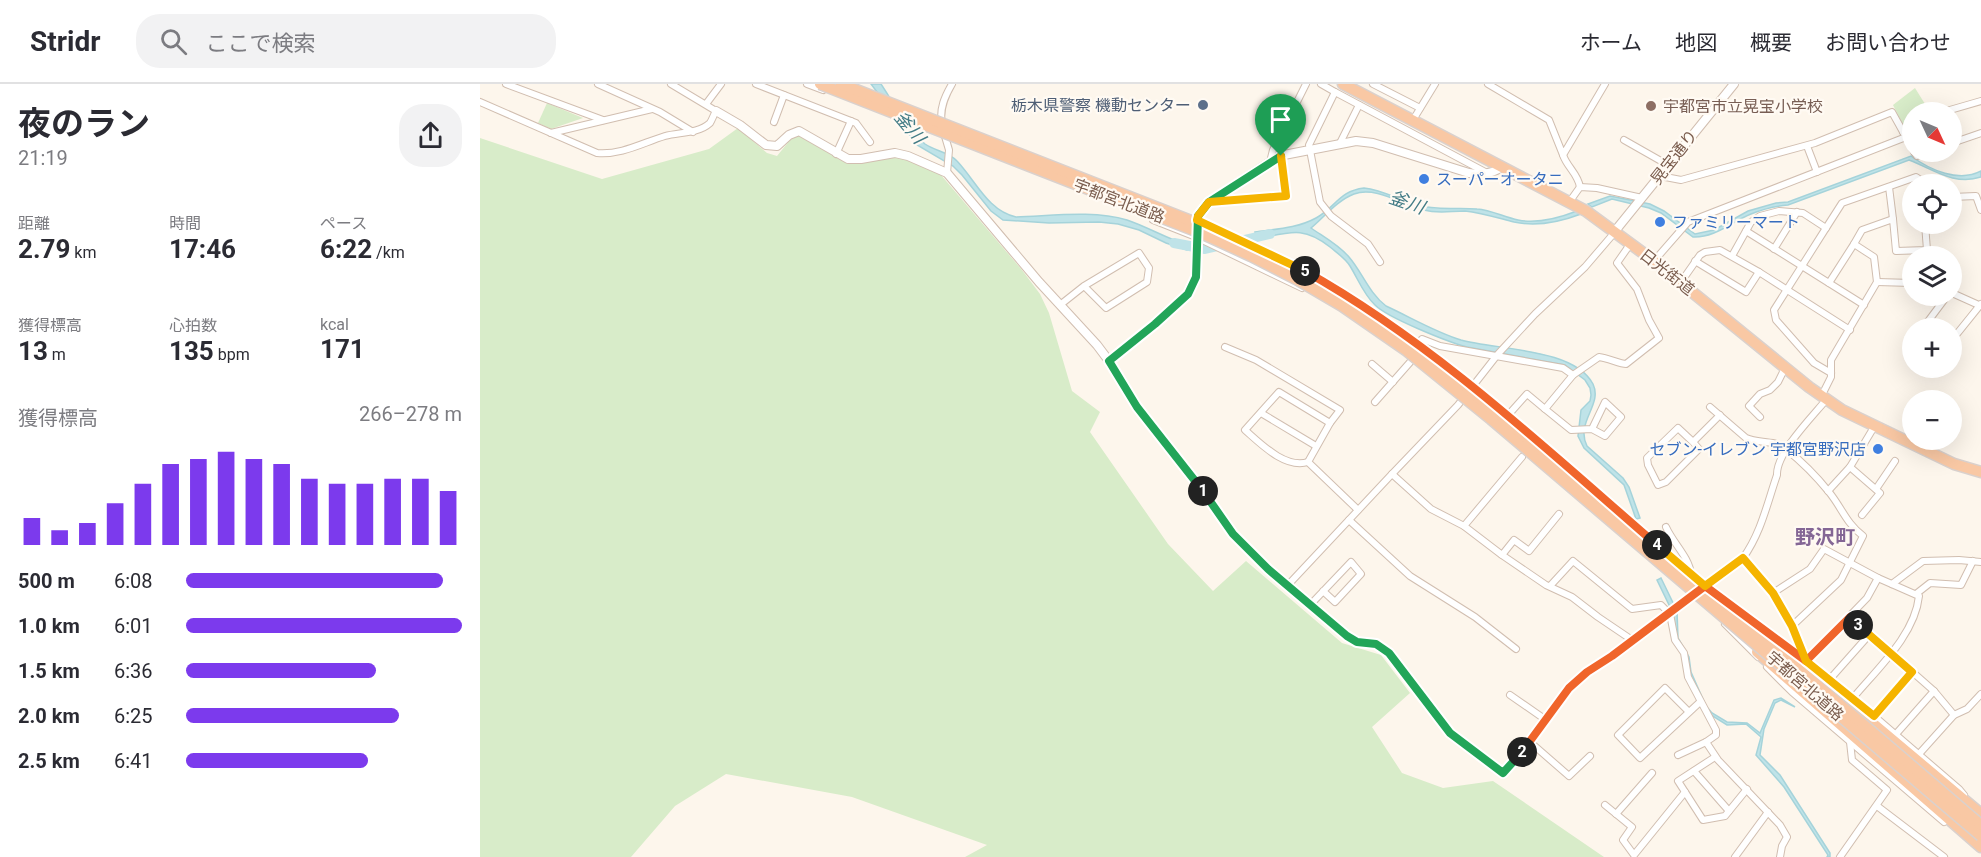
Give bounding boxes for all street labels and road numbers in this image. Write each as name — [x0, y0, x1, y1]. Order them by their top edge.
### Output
street label: 晃宝通り — [1647, 126, 1701, 188]
street label: 宇都宮北道路 — [1071, 175, 1167, 227]
street label: 日光街道 — [1636, 245, 1698, 299]
street label: 宇都宮北道路 — [1763, 647, 1847, 725]

